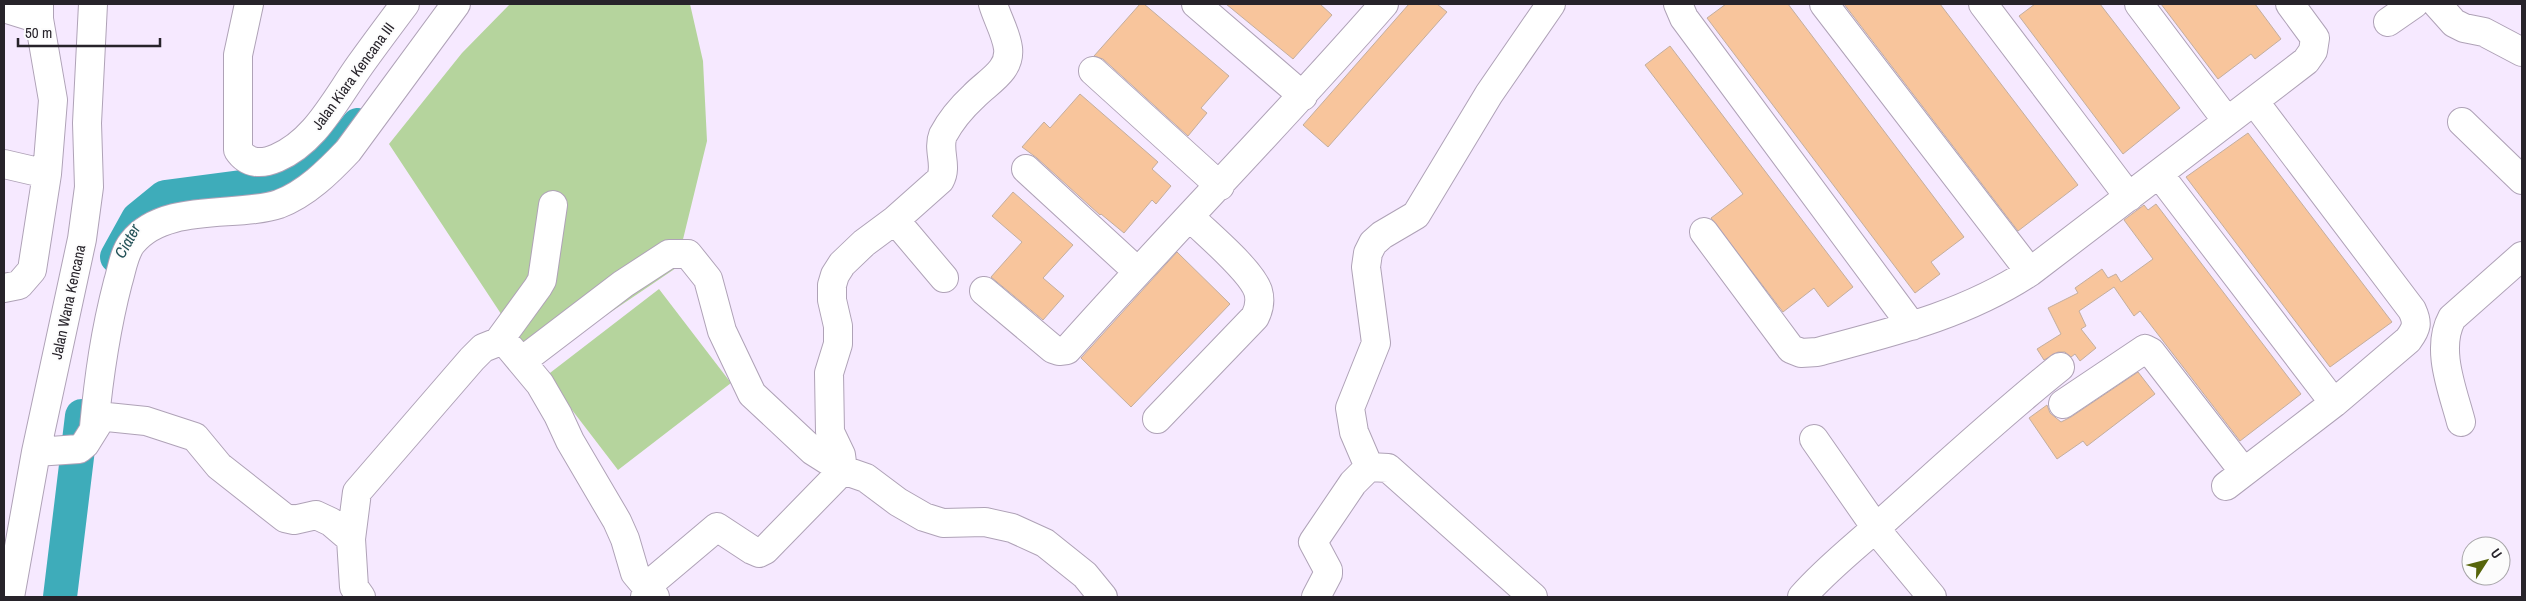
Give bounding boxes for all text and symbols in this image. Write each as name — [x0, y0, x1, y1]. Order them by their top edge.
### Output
scale bar — [18, 15, 160, 47]
street label: Jalan Kiara Kencana III — [307, 18, 399, 134]
text: 50 m — [25, 22, 52, 43]
water label: Ciater — [109, 219, 146, 262]
street label: Jalan Wana Kencana — [46, 243, 90, 361]
north arrow — [2461, 536, 2511, 586]
text: U — [2487, 545, 2506, 562]

